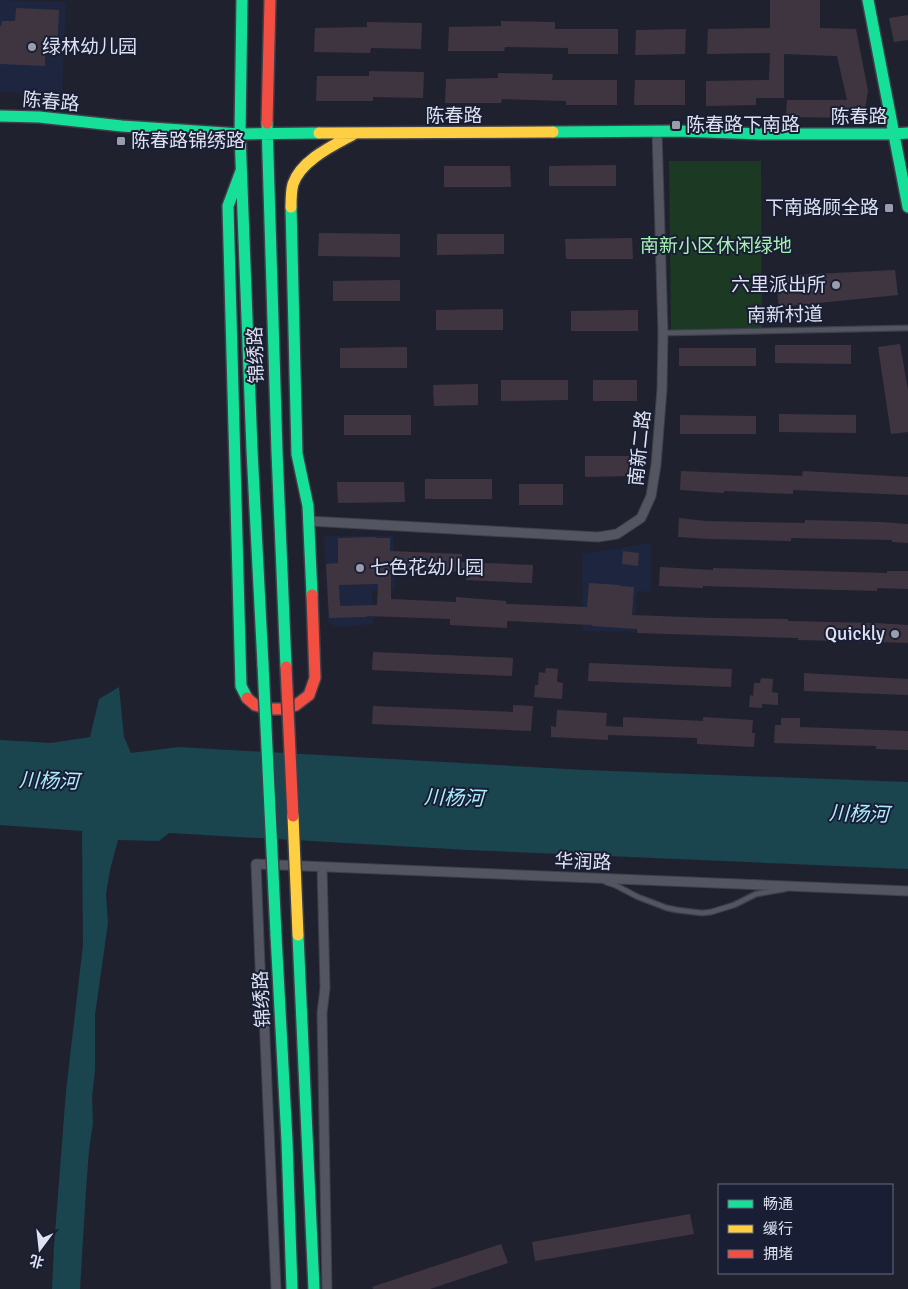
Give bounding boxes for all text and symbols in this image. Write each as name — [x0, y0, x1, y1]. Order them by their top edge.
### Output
place label: 绿林幼儿园 — [42, 35, 137, 59]
marker: 绿林幼儿园 — [26, 41, 38, 53]
street label: 陈春路 — [22, 88, 80, 116]
street label: 陈春路 — [425, 104, 483, 128]
street label: 陈春路 — [830, 105, 888, 129]
place label: 陈春路下南路 — [686, 113, 800, 137]
marker: 陈春路下南路 — [670, 119, 682, 131]
place label: 陈春路锦绣路 — [131, 129, 245, 153]
marker: 陈春路锦绣路 — [115, 135, 127, 147]
place label: 下南路顾全路 — [765, 196, 879, 220]
marker: 下南路顾全路 — [883, 202, 895, 214]
park label: 南新小区休闲绿地 — [640, 234, 792, 258]
place label: 六里派出所 — [731, 273, 826, 297]
marker: 六里派出所 — [830, 279, 842, 291]
street label: 南新村道 — [747, 302, 823, 328]
street label: 锦绣路 — [243, 326, 269, 384]
street label: 南新二路 — [624, 409, 656, 487]
place label: 七色花幼儿园 — [370, 556, 484, 580]
marker: 七色花幼儿园 — [354, 562, 366, 574]
place label: Quickly — [825, 622, 885, 646]
marker: Quickly — [889, 628, 901, 640]
water label: 川杨河 — [19, 767, 83, 795]
water label: 川杨河 — [424, 784, 488, 812]
water label: 川杨河 — [829, 800, 893, 828]
street label: 华润路 — [554, 849, 612, 875]
street label: 锦绣路 — [249, 970, 275, 1028]
legend — [718, 1184, 893, 1274]
text: 畅通 — [763, 1195, 793, 1213]
text: 缓行 — [763, 1220, 793, 1238]
north arrow — [15, 1224, 65, 1274]
text: 拥堵 — [763, 1245, 793, 1263]
text: 北 — [28, 1251, 46, 1271]

